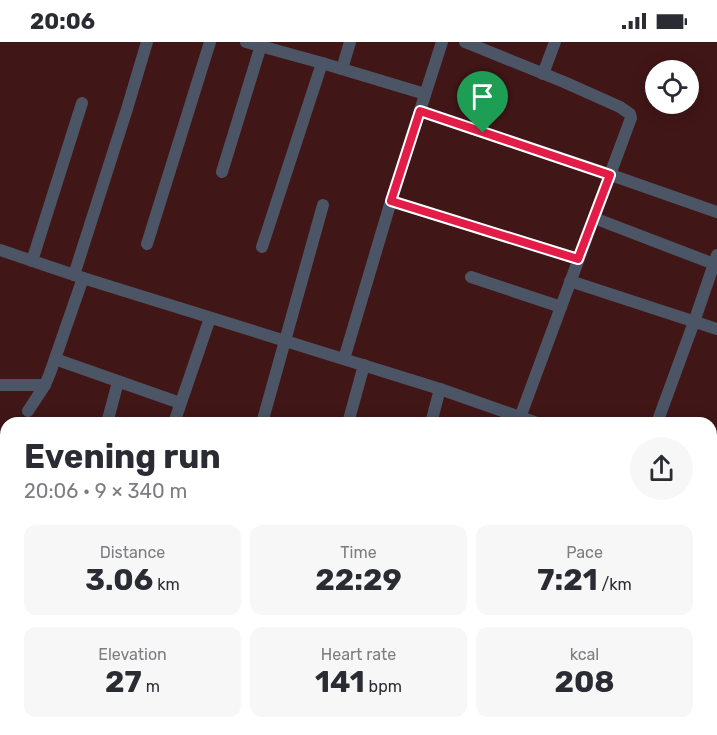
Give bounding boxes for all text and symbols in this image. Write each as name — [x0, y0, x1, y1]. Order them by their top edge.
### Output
text: 20:06 — [30, 8, 95, 35]
map controls — [645, 60, 699, 114]
button: locate — [645, 60, 699, 114]
pin — [457, 71, 508, 133]
icon: arrive — [466, 80, 499, 113]
text: Evening run — [24, 437, 221, 476]
button: share — [630, 437, 693, 500]
text: 20:06 · 9 × 340 m — [24, 479, 187, 503]
text: Distance — [100, 543, 165, 562]
text: Time — [340, 543, 377, 562]
text: Pace — [566, 543, 603, 562]
text: 3.06 — [85, 562, 153, 598]
text: 22:29 — [315, 562, 402, 598]
text: 7:21 — [537, 562, 598, 598]
text: km — [153, 575, 180, 594]
text: /km — [598, 575, 632, 594]
text: Elevation — [98, 645, 167, 664]
text: Heart rate — [321, 645, 396, 664]
text: kcal — [570, 645, 599, 664]
text: 27 — [105, 664, 142, 700]
text: 141 — [315, 664, 365, 700]
text: 208 — [554, 664, 615, 700]
text: m — [142, 677, 160, 696]
text: bpm — [365, 677, 402, 696]

